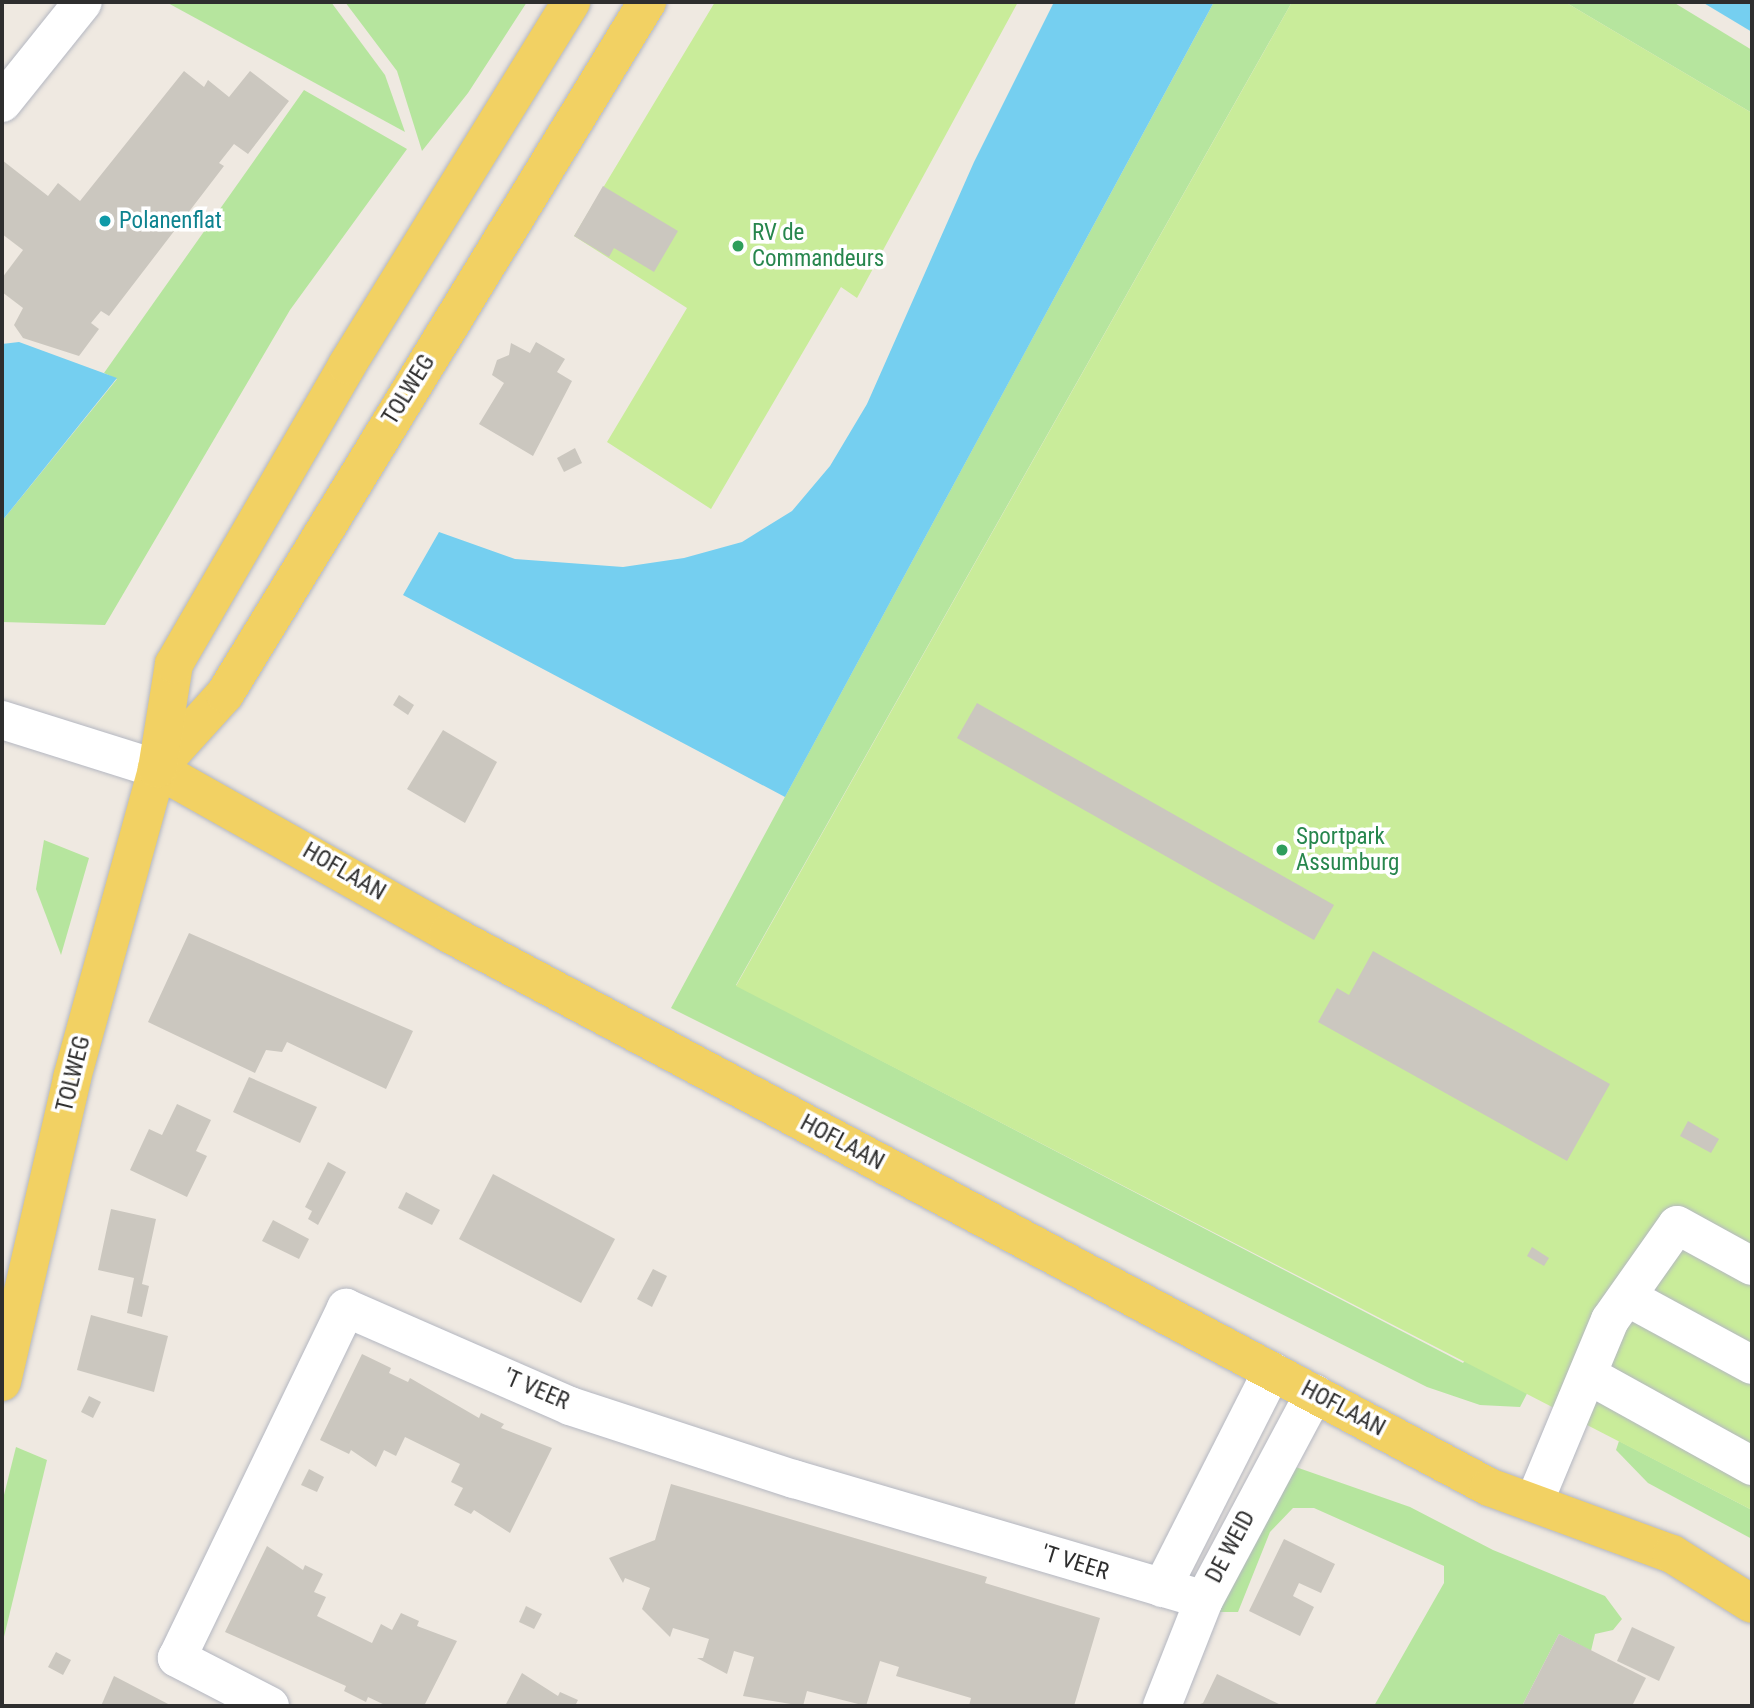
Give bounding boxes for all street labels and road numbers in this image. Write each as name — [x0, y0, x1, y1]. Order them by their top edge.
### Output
street label: TOLWEG — [377, 350, 441, 430]
street label: HOFLAAN — [298, 837, 390, 907]
street label: TOLWEG — [51, 1033, 97, 1115]
street label: HOFLAAN — [795, 1109, 889, 1177]
street label: 'T VEER — [499, 1364, 573, 1416]
street label: HOFLAAN — [1296, 1375, 1390, 1443]
street label: DE WEID — [1201, 1506, 1261, 1588]
street label: 'T VEER — [1038, 1540, 1112, 1586]

